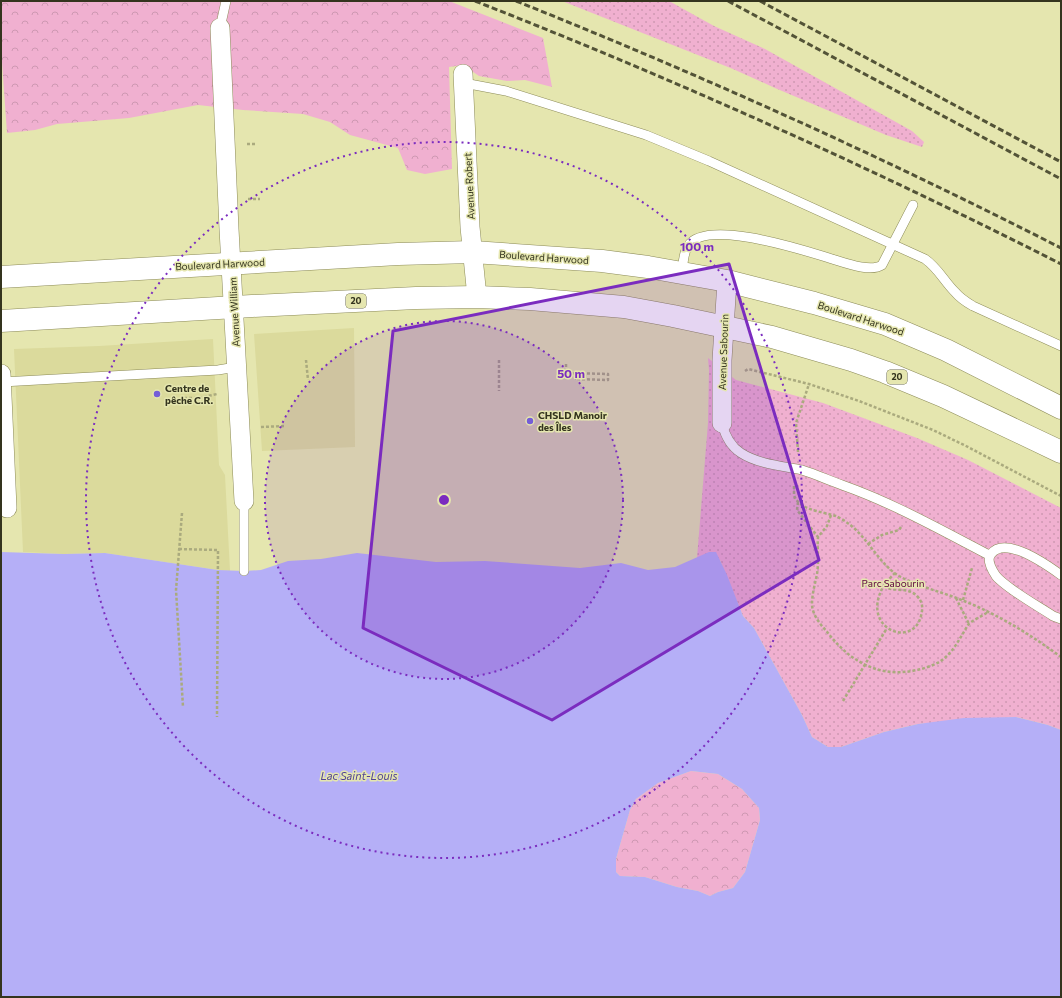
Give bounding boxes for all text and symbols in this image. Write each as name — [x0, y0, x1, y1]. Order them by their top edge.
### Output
street label: Avenue Robert — [461, 152, 477, 220]
text: 100 m — [680, 239, 714, 253]
street label: Boulevard Harwood — [499, 248, 589, 266]
street label: Boulevard Harwood — [175, 256, 265, 272]
street label: Avenue William — [226, 277, 242, 347]
road number: 20 — [346, 294, 366, 308]
street label: Boulevard Harwood — [816, 298, 906, 338]
street label: Avenue Sabourin — [716, 314, 730, 390]
text: 50 m — [557, 366, 585, 380]
road number: 20 — [887, 370, 907, 384]
place label: Centre de pêche C.R. — [165, 382, 213, 406]
marker: Centre de pêche C.R. — [152, 389, 162, 399]
place label: CHSLD Manoir des Îles — [538, 409, 607, 433]
marker: CHSLD Manoir des Îles — [525, 416, 535, 426]
centre of rings — [437, 493, 451, 507]
park label: Parc Sabourin — [861, 577, 925, 589]
water label: Lac Saint-Louis — [321, 769, 397, 782]

